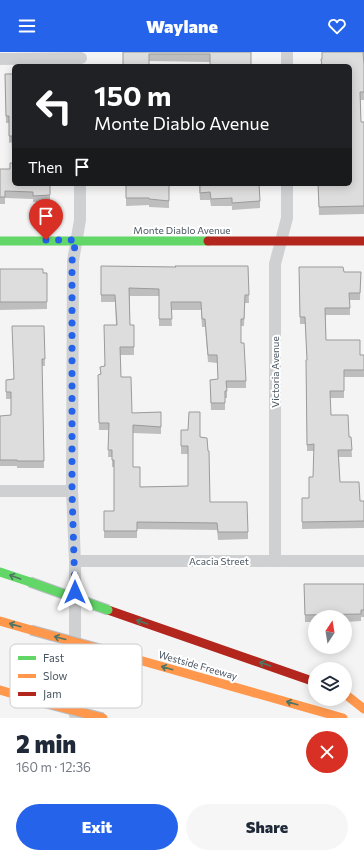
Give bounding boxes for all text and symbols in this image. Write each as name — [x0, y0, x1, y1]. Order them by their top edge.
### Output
icon: menu — [16, 15, 38, 37]
text: Waylane — [146, 15, 218, 37]
icon: heart — [326, 15, 348, 37]
text: 150 m — [94, 78, 171, 112]
icon: left — [28, 80, 80, 132]
text: Monte Diablo Avenue — [94, 112, 269, 134]
icon: arrive — [71, 156, 93, 178]
text: Then — [28, 158, 63, 176]
pin — [29, 199, 63, 240]
icon: arrive — [35, 205, 57, 227]
street label: Monte Diablo Avenue — [133, 224, 231, 236]
street label: Victoria Avenue — [269, 336, 281, 408]
street label: Acacia Street — [189, 555, 249, 567]
position arrow — [54, 571, 96, 613]
one-way arrow — [9, 573, 22, 580]
north arrow — [308, 610, 352, 654]
map controls — [308, 610, 352, 706]
one-way arrow — [136, 617, 148, 625]
one-way arrow — [9, 621, 22, 629]
one-way arrow — [54, 634, 67, 641]
legend — [10, 644, 142, 708]
street label: Westside Freeway — [157, 648, 239, 682]
text: Fast — [43, 651, 65, 664]
one-way arrow — [259, 660, 271, 668]
button: layers — [308, 662, 352, 706]
one-way arrow — [161, 664, 174, 671]
text: Slow — [43, 669, 68, 682]
text: Jam — [43, 687, 62, 701]
one-way arrow — [286, 699, 299, 707]
text: 2 min — [16, 729, 76, 758]
button: close — [306, 731, 348, 773]
text: 160 m · 12:36 — [16, 759, 91, 775]
button: Exit — [16, 804, 178, 850]
button: Share — [186, 804, 348, 850]

